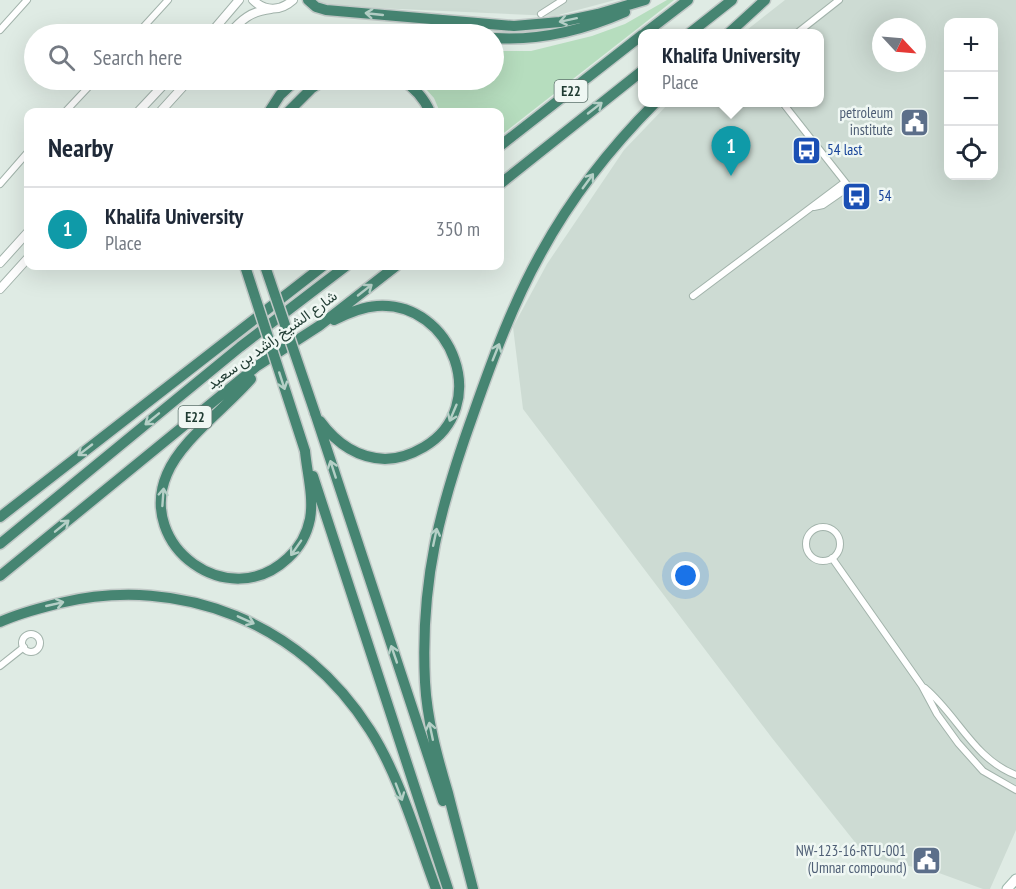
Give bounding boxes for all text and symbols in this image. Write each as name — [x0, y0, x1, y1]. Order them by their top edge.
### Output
one-way arrow — [364, 8, 384, 19]
one-way arrow — [559, 15, 578, 26]
north arrow — [872, 18, 926, 72]
map controls — [944, 18, 998, 180]
button: + — [944, 18, 998, 72]
search box — [24, 24, 504, 90]
popup — [638, 29, 824, 107]
icon: search — [45, 41, 78, 74]
text: Khalifa University — [662, 41, 800, 69]
text: Search here — [93, 43, 182, 71]
text: Place — [662, 69, 699, 95]
button: − — [944, 72, 998, 126]
road number: E22 — [554, 80, 588, 102]
one-way arrow — [587, 102, 603, 115]
place label: petroleum institute — [840, 103, 893, 139]
public building icon: petroleum institute — [898, 106, 930, 138]
pin: 1 — [712, 126, 750, 176]
button: locate — [944, 126, 998, 180]
text: Nearby — [48, 131, 113, 164]
bus stop icon: 54 last — [790, 134, 822, 166]
place label: 54 last — [827, 140, 862, 159]
one-way arrow — [581, 173, 594, 189]
bus stop icon: 54 — [841, 180, 873, 212]
place label: 54 — [878, 186, 892, 205]
text: Khalifa University — [105, 202, 243, 230]
text: 1 — [63, 216, 72, 242]
text: 350 m — [436, 216, 480, 242]
text: Place — [105, 230, 142, 256]
one-way arrow — [356, 284, 372, 297]
street label: شارع الشيخ راشد بن سعيد — [203, 286, 342, 395]
one-way arrow — [491, 343, 502, 362]
one-way arrow — [277, 371, 288, 390]
one-way arrow — [447, 404, 458, 422]
road number: E22 — [178, 406, 212, 428]
one-way arrow — [144, 413, 160, 426]
one-way arrow — [77, 444, 93, 457]
one-way arrow — [327, 460, 338, 479]
one-way arrow — [157, 488, 168, 508]
one-way arrow — [54, 519, 70, 532]
one-way arrow — [430, 528, 441, 547]
one-way arrow — [290, 539, 302, 555]
your location — [671, 561, 700, 590]
one-way arrow — [45, 598, 65, 609]
one-way arrow — [237, 615, 255, 626]
one-way arrow — [387, 645, 398, 664]
one-way arrow — [425, 722, 437, 741]
one-way arrow — [395, 782, 406, 801]
place label: NW-123-16-RTU-001 (Umnar compound) — [796, 841, 907, 877]
public building icon: NW-123-16-RTU-001 (Umnar compound) — [911, 844, 943, 876]

